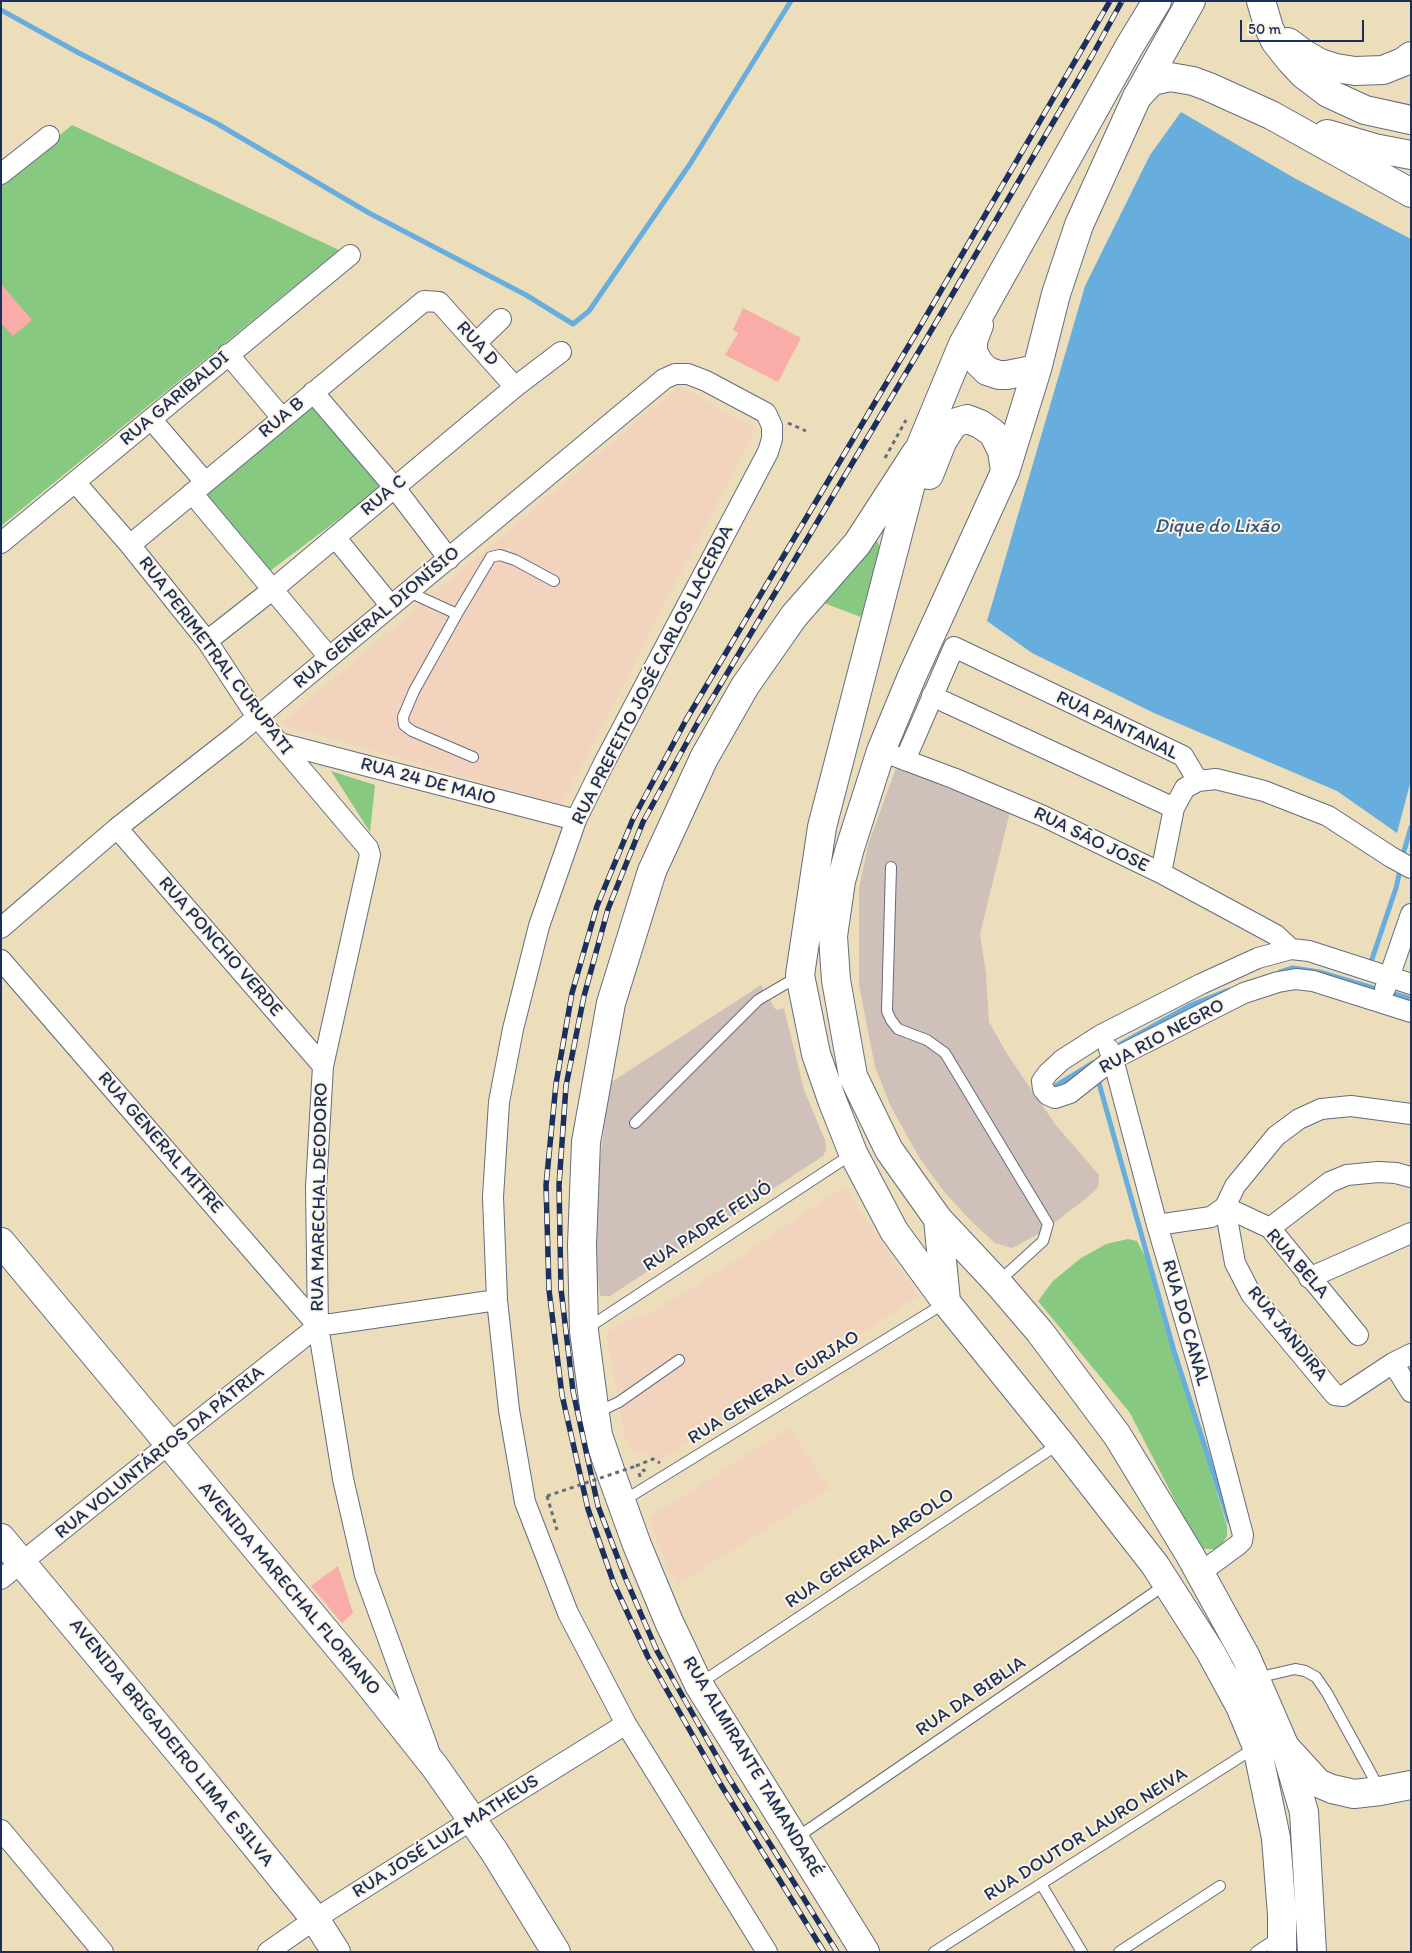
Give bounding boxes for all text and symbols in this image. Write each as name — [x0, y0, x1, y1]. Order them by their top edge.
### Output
scale bar — [1242, 10, 1366, 42]
text: 50 m — [1248, 20, 1281, 38]
street label: RUA D — [451, 317, 503, 371]
street label: RUA GARIBALDI — [116, 347, 234, 451]
street label: RUA B — [254, 392, 310, 444]
street label: RUA C — [356, 470, 412, 522]
water label: Dique do Lixão — [1154, 515, 1280, 539]
street label: RUA PREFEITO JOSÉ CARLOS LACERDA — [567, 521, 739, 829]
street label: RUA GENERAL DIONÍSIO — [289, 542, 465, 694]
street label: RUA PERIMETRAL CURUPATI — [133, 552, 297, 760]
street label: RUA PANTANAL — [1052, 687, 1182, 765]
street label: RUA 24 DE MAIO — [358, 753, 498, 811]
street label: RUA SĀO JOSE — [1030, 802, 1152, 878]
street label: RUA PONCHO VERDE — [153, 872, 287, 1022]
street label: RUA RIO NEGRO — [1095, 994, 1229, 1080]
street label: RUA GENERAL MITRE — [92, 1067, 228, 1219]
street label: RUA MARECHAL DEODORO — [307, 1082, 333, 1312]
street label: RUA PADRE FEIJÓ — [639, 1177, 777, 1277]
street label: RUA BELA — [1261, 1224, 1333, 1304]
street label: RUA DO CANAL — [1156, 1257, 1214, 1389]
street label: RUA JANDIRA — [1242, 1282, 1332, 1386]
street label: RUA GENERAL GURJAO — [684, 1326, 864, 1450]
street label: RUA VOLUNTÁRIOS DA PÁTRIA — [51, 1362, 269, 1544]
street label: AVENIDA MARECHAL FLORIANO — [193, 1478, 385, 1700]
street label: RUA GENERAL ARGOLO — [781, 1484, 959, 1614]
street label: AVENIDA BRIGADEIRO LIMA E SILVA — [64, 1614, 278, 1872]
street label: RUA ALMIRANTE TAMANDARÉ — [677, 1652, 827, 1882]
street label: RUA DA BIBLIA — [912, 1652, 1030, 1742]
street label: RUA DOUTOR LAURO NEIVA — [980, 1763, 1192, 1907]
street label: RUA JOSÉ LUIZ MATHEUS — [349, 1770, 543, 1904]

